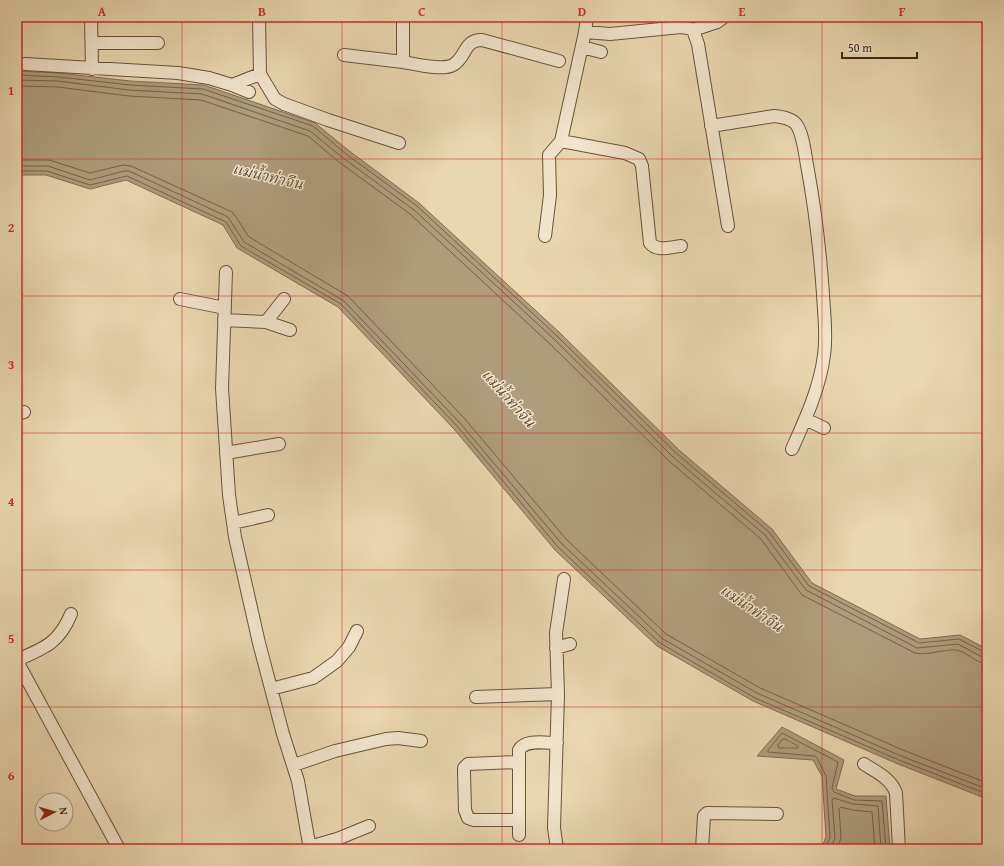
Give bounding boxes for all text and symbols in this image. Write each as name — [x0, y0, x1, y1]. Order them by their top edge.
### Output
text: A — [98, 2, 107, 21]
text: B — [258, 2, 266, 21]
text: C — [418, 2, 426, 21]
text: D — [578, 2, 586, 21]
text: E — [739, 2, 746, 21]
text: F — [899, 2, 906, 21]
scale bar — [842, 34, 917, 60]
text: 50 m — [848, 39, 872, 56]
text: 1 — [8, 81, 14, 100]
water label: แม่น้ำท่าจีน — [231, 158, 305, 194]
text: 2 — [8, 218, 15, 237]
text: 3 — [8, 355, 14, 374]
water label: แม่น้ำท่าจีน — [477, 364, 541, 432]
text: 4 — [8, 492, 15, 511]
water label: แม่น้ำท่าจีน — [716, 579, 788, 637]
text: 5 — [8, 629, 15, 648]
text: 6 — [8, 766, 15, 785]
north arrow — [34, 792, 74, 832]
text: N — [56, 806, 72, 816]

